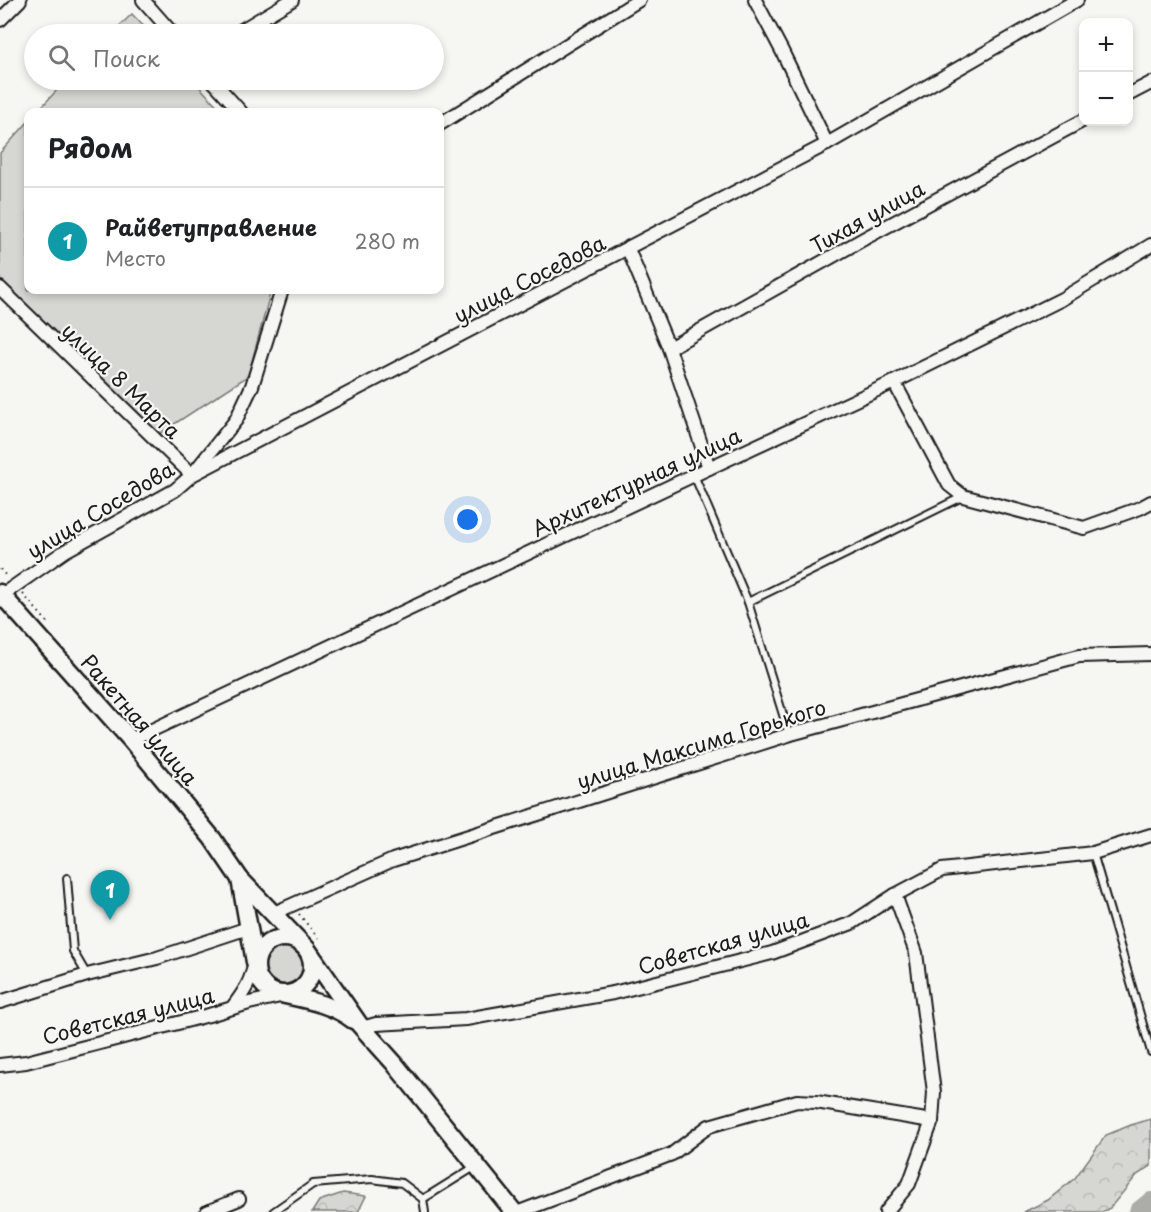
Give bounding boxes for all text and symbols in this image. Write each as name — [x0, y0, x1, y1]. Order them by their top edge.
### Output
map controls — [1079, 18, 1133, 126]
button: + — [1079, 18, 1133, 72]
search box — [24, 24, 444, 90]
icon: search — [45, 41, 78, 74]
text: Поиск — [93, 41, 160, 74]
button: − — [1079, 72, 1133, 126]
text: Рядом — [48, 128, 133, 167]
street label: Тихая улица — [804, 171, 931, 261]
text: Райветуправление — [105, 210, 317, 243]
text: 1 — [63, 226, 72, 256]
text: 280 m — [355, 226, 420, 256]
street label: улица Соседова — [447, 226, 611, 330]
text: Место — [105, 243, 166, 273]
street label: улица 8 Марта — [55, 314, 189, 446]
street label: Архитектурная улица — [526, 418, 747, 544]
street label: улица Соседова — [20, 452, 180, 566]
your location — [453, 505, 482, 534]
street label: Ракетная улица — [74, 646, 207, 792]
street label: улица Максима Горького — [572, 690, 830, 796]
pin: 1 — [90, 870, 130, 920]
street label: Советская улица — [634, 902, 813, 982]
street label: Советская улица — [39, 978, 218, 1052]

